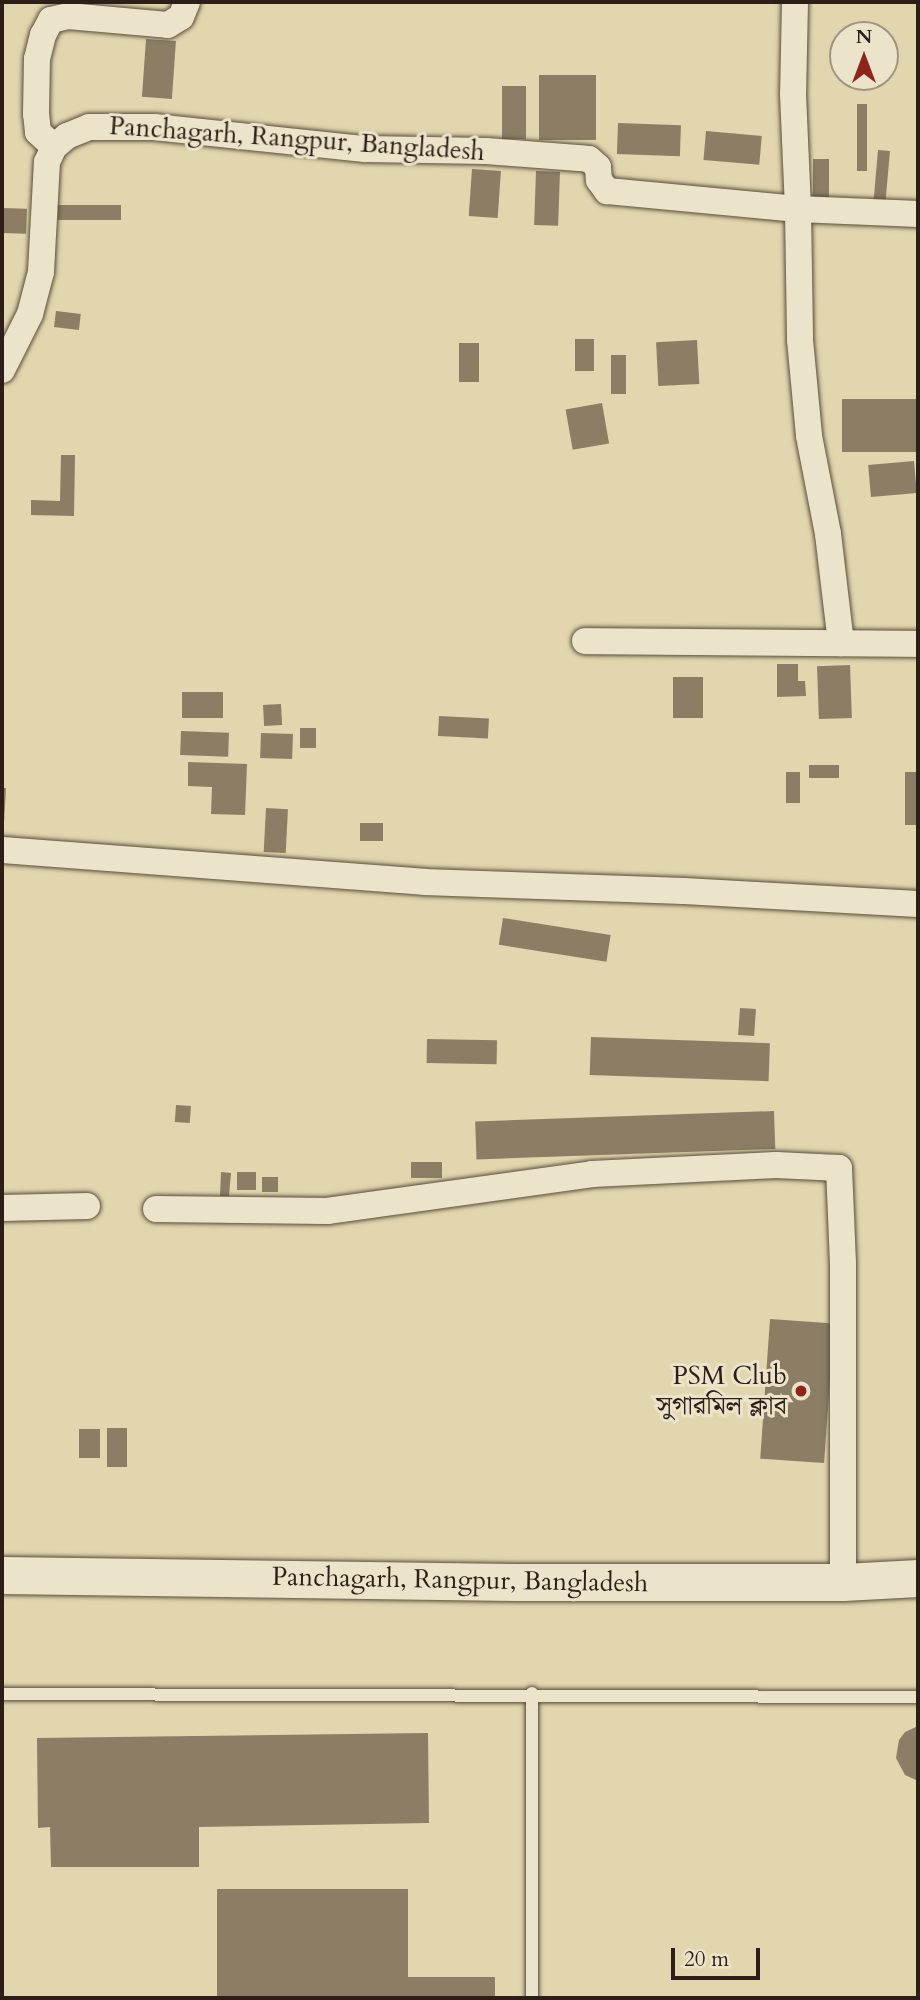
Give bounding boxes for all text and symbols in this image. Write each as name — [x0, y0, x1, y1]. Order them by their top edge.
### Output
north arrow — [829, 21, 899, 91]
text: N — [856, 24, 872, 50]
street label: Panchagarh, Rangpur, Bangladesh — [108, 110, 486, 168]
place label: PSM Club সুগারমিল ক্লাব — [656, 1360, 787, 1422]
marker: PSM Club সুগারমিল ক্লাব — [793, 1383, 809, 1399]
street label: Panchagarh, Rangpur, Bangladesh — [272, 1561, 648, 1599]
scale bar — [675, 1934, 764, 1978]
text: 20 m — [684, 1945, 729, 1974]

